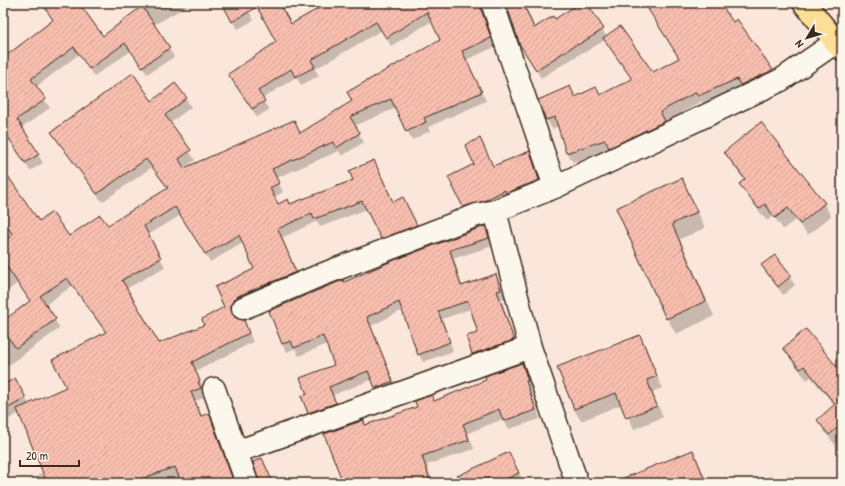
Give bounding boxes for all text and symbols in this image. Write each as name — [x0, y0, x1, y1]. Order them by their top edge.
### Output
north arrow — [787, 18, 827, 58]
text: N — [792, 37, 806, 51]
scale bar — [20, 442, 79, 468]
text: 20 m — [26, 447, 48, 464]

